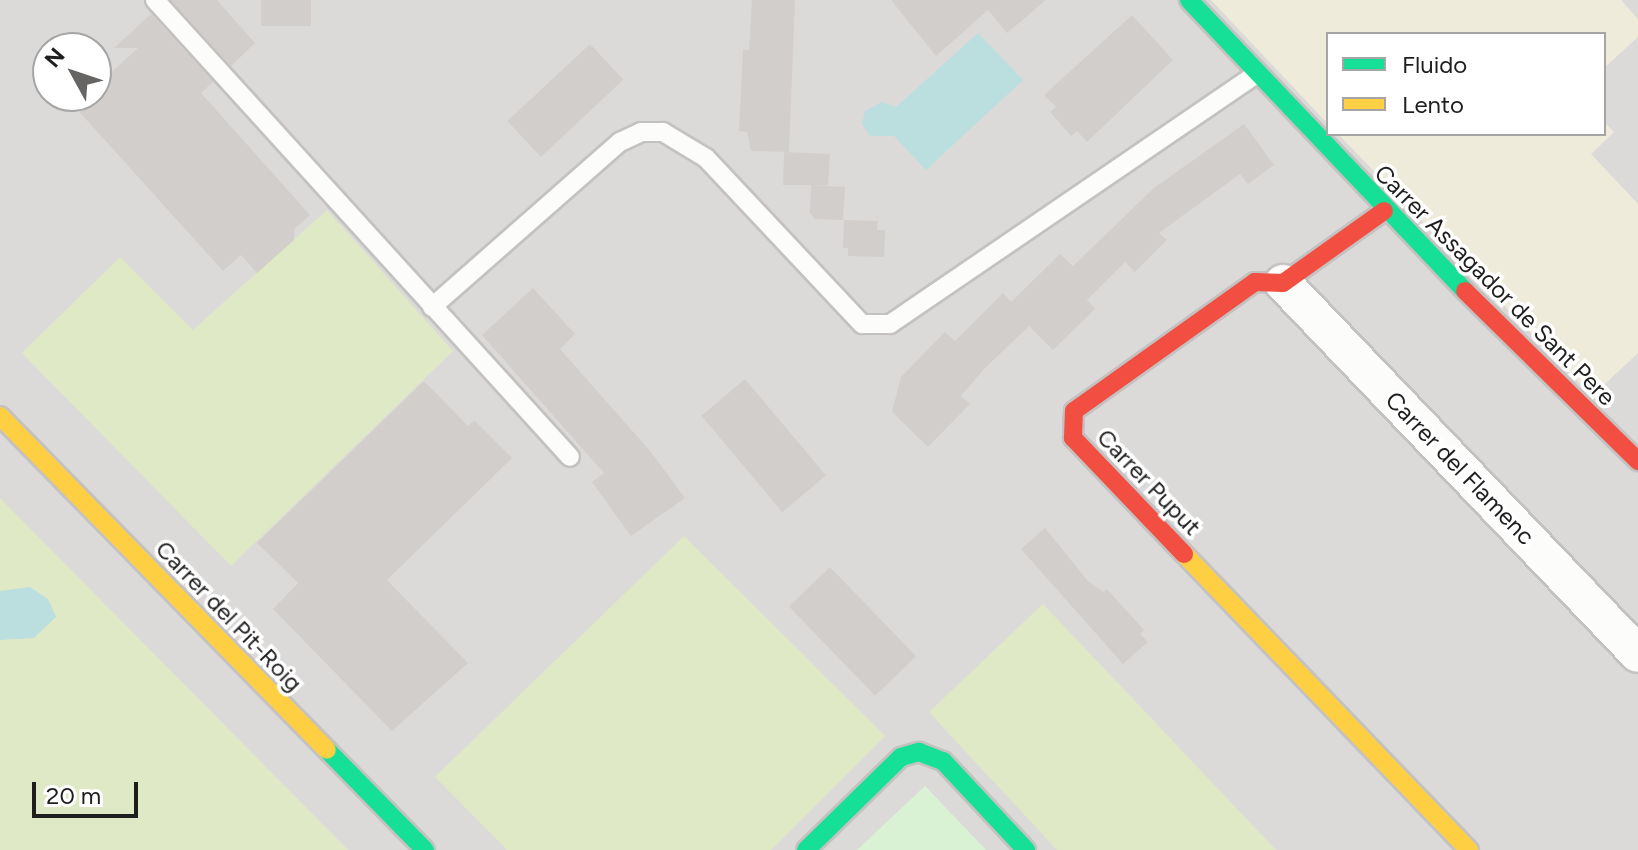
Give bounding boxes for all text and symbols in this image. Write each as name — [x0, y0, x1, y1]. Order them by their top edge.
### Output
north arrow — [32, 32, 112, 112]
legend — [1326, 32, 1606, 136]
text: N — [39, 42, 71, 73]
text: Fluido — [1402, 50, 1467, 79]
text: Lento — [1402, 90, 1464, 119]
street label: Carrer Assagador de Sant Pere — [1369, 159, 1621, 411]
street label: Carrer del Flamenc — [1380, 385, 1540, 551]
street label: Carrer Puput — [1091, 423, 1207, 541]
street label: Carrer del Pit-Roig — [150, 535, 308, 697]
scale bar — [36, 766, 142, 816]
text: 20 m — [46, 781, 101, 810]

